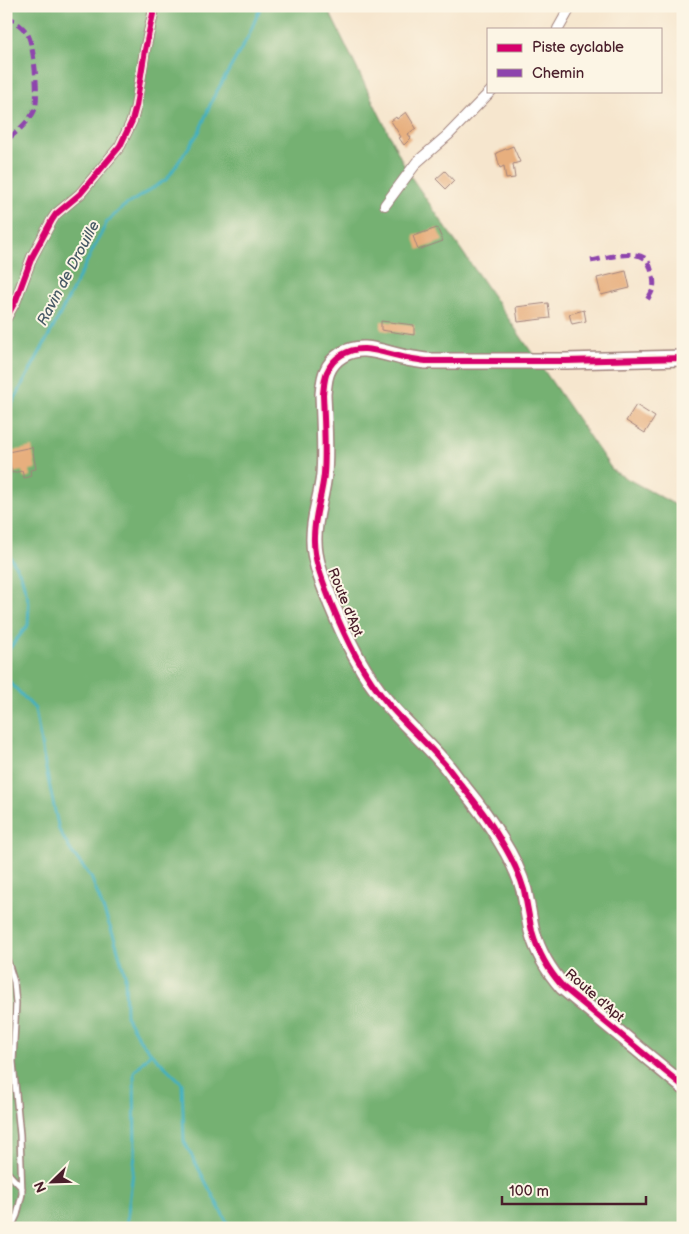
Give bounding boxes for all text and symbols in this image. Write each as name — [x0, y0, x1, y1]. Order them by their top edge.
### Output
legend — [487, 28, 662, 92]
text: Piste cyclable — [532, 38, 624, 57]
text: Chemin — [532, 64, 584, 83]
water label: Ravin de Drouille — [33, 217, 104, 329]
street label: Route d'Apt — [324, 565, 367, 640]
street label: Route d'Apt — [562, 965, 628, 1026]
north arrow — [28, 1156, 78, 1206]
scale bar — [502, 1174, 645, 1206]
text: N — [31, 1179, 50, 1195]
text: 100 m — [509, 1182, 549, 1201]

